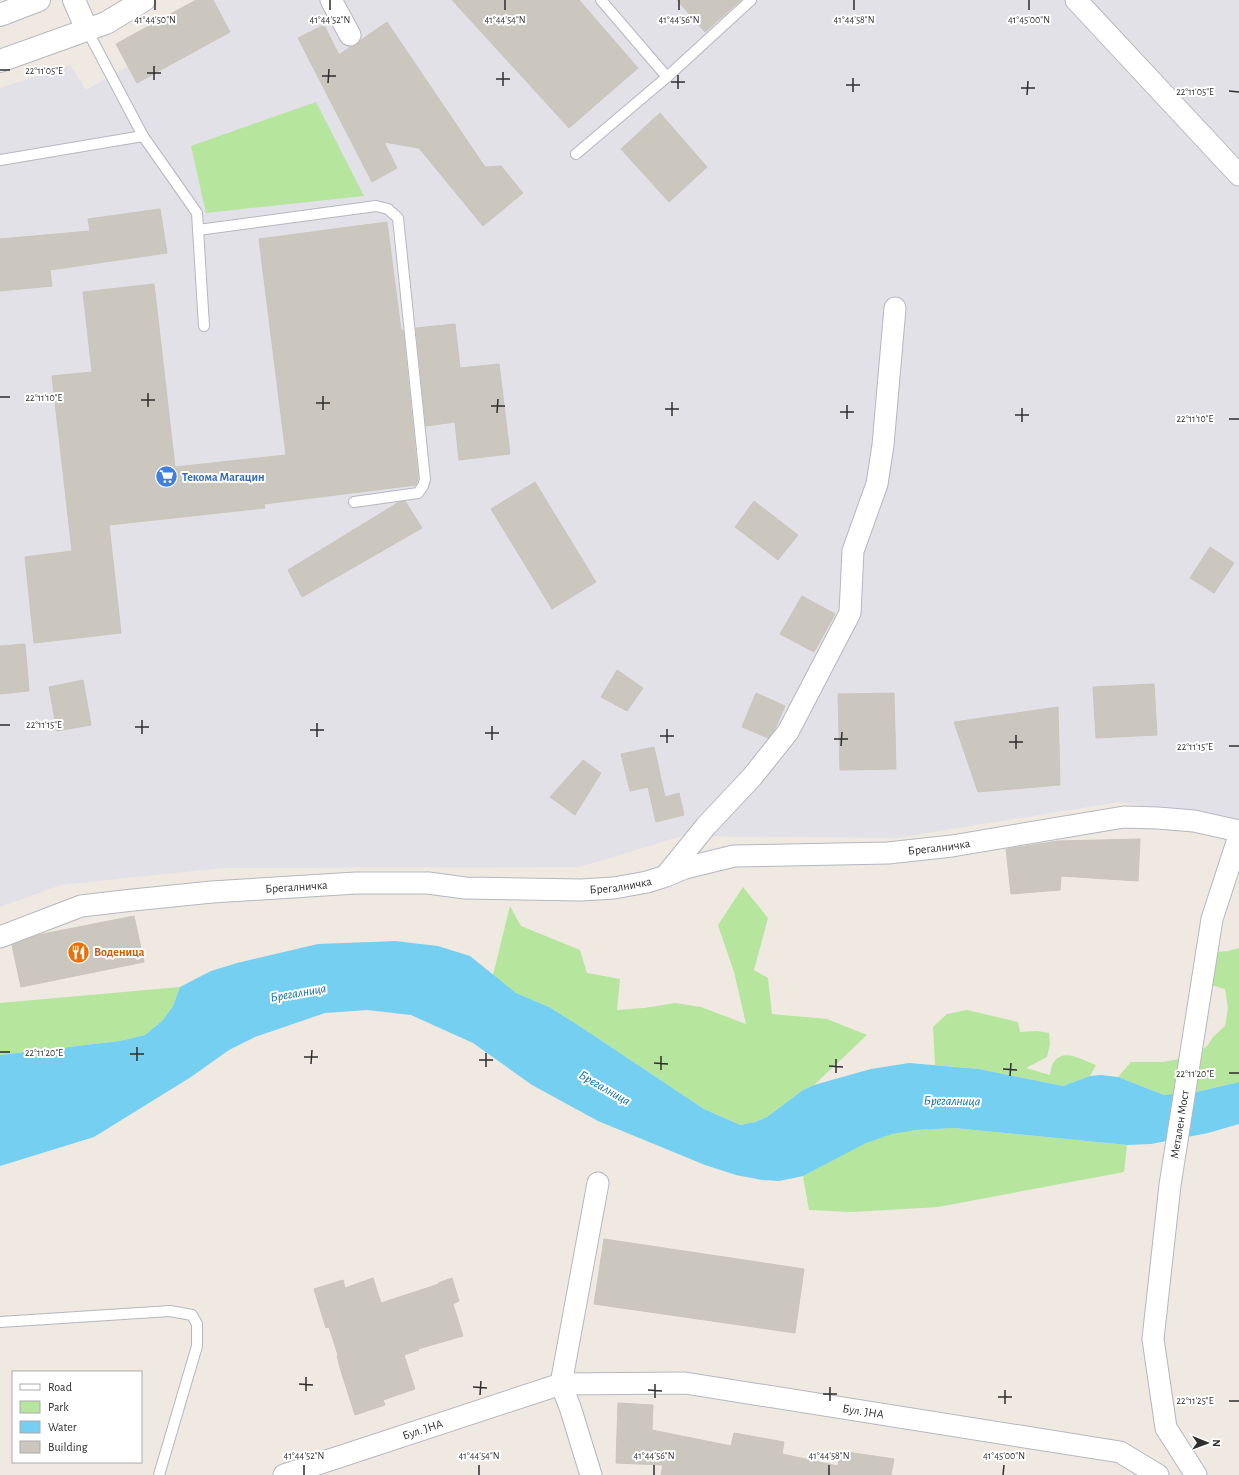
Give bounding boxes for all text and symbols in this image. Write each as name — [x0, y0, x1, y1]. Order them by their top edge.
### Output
text: 41°44'50"N — [134, 15, 176, 25]
text: 41°44'52"N — [310, 15, 350, 25]
text: 41°44'54"N — [484, 15, 526, 25]
text: 41°44'56"N — [659, 15, 699, 25]
text: 41°44'58"N — [833, 15, 875, 25]
text: 41°45'00"N — [1008, 15, 1050, 25]
text: 22°11'05"E — [25, 66, 63, 76]
text: 22°11'05"E — [1176, 87, 1214, 97]
text: 22°11'10"E — [26, 393, 63, 403]
text: 22°11'10"E — [1177, 414, 1214, 424]
supermarket icon: Текома Магацин — [154, 464, 180, 490]
place label: Текома Магацин — [182, 471, 265, 483]
text: 22°11'15"E — [26, 720, 62, 730]
text: 22°11'15"E — [1177, 742, 1213, 752]
street label: Брегалничка — [907, 837, 971, 857]
street label: Брегалничка — [589, 875, 654, 895]
street label: Брегалничка — [265, 879, 328, 895]
restaurant icon: Воденица — [65, 939, 91, 965]
place label: Воденица — [94, 946, 145, 958]
water label: Брегалница — [269, 982, 328, 1005]
text: 22°11'20"E — [25, 1048, 63, 1058]
water label: Брегалница — [576, 1068, 632, 1108]
text: 22°11'20"E — [1176, 1069, 1214, 1079]
street label: Метален Мост — [1168, 1089, 1191, 1159]
water label: Брегалница — [923, 1095, 981, 1109]
legend — [12, 1371, 142, 1463]
text: Road — [48, 1381, 72, 1393]
text: 22°11'25"E — [1177, 1396, 1214, 1406]
text: Park — [48, 1401, 69, 1413]
street label: Бул. ЈНА — [842, 1402, 885, 1420]
street label: Бул. ЈНА — [401, 1417, 444, 1442]
text: Water — [48, 1421, 77, 1433]
north arrow — [1187, 1423, 1227, 1463]
text: N — [1211, 1439, 1222, 1447]
text: Building — [48, 1441, 88, 1453]
text: 41°44'52"N — [284, 1451, 324, 1461]
text: 41°44'54"N — [458, 1451, 500, 1461]
text: 41°44'56"N — [634, 1451, 674, 1461]
text: 41°44'58"N — [808, 1451, 850, 1461]
text: 41°45'00"N — [983, 1451, 1025, 1461]

